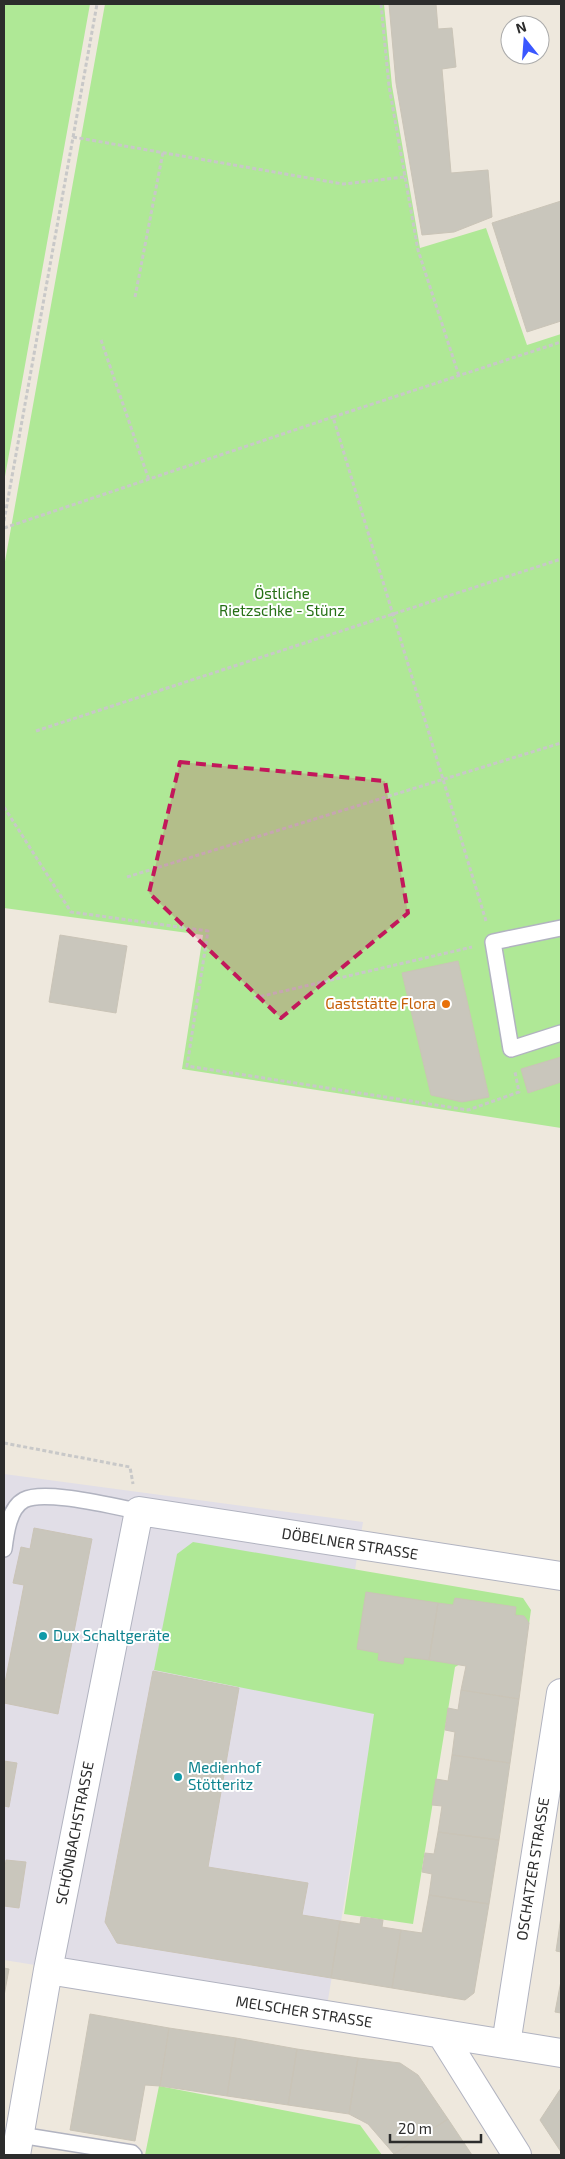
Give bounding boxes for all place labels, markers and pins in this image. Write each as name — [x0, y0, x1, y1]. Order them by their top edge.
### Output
place label: Gaststätte Flora — [325, 994, 436, 1012]
marker: Gaststätte Flora — [440, 998, 452, 1010]
place label: Dux Schaltgeräte — [53, 1626, 170, 1644]
marker: Dux Schaltgeräte — [37, 1630, 49, 1642]
place label: Medienhof Stötteritz — [188, 1758, 262, 1793]
marker: Medienhof Stötteritz — [172, 1771, 184, 1783]

